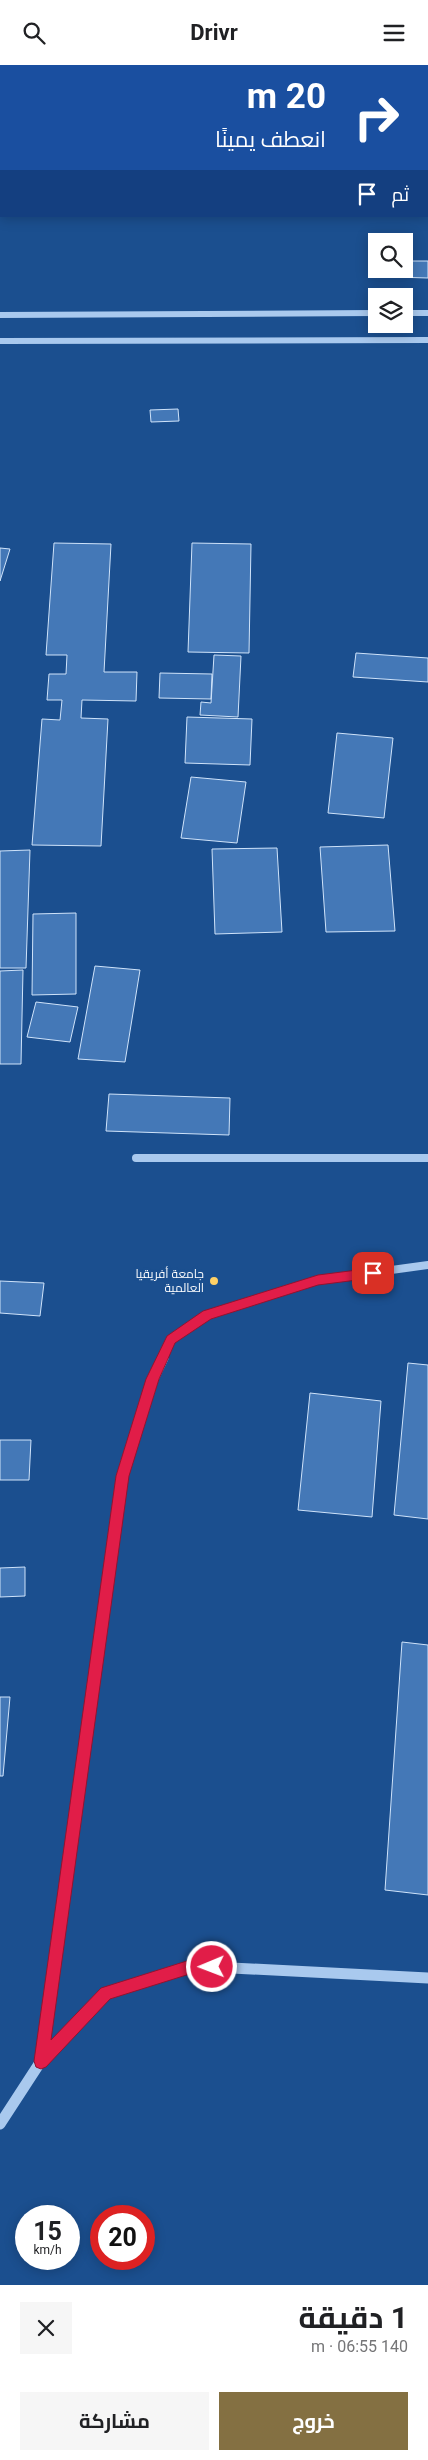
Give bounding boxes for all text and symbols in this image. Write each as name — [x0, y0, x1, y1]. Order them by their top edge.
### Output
icon: search — [20, 19, 48, 47]
icon: menu — [380, 19, 408, 47]
text: Drivr — [190, 20, 238, 45]
text: 20 m — [247, 76, 326, 117]
icon: right — [344, 85, 409, 150]
text: انعطف يمينًا — [215, 127, 326, 152]
icon: arrive — [353, 180, 381, 208]
text: ثم — [391, 183, 409, 206]
map controls — [368, 233, 413, 333]
button: search — [368, 233, 413, 278]
button: layers — [368, 288, 413, 333]
pin — [352, 1252, 394, 1294]
icon: arrive — [359, 1259, 387, 1287]
place label: جامعة أفريقيا العالمية — [136, 1266, 204, 1295]
marker: جامعة أفريقيا العالمية — [208, 1275, 220, 1287]
position arrow — [185, 1940, 237, 1992]
speed limit sign: 20 — [90, 2205, 155, 2270]
text: 15 — [33, 2217, 62, 2246]
text: km/h — [33, 2243, 62, 2257]
text: 1 دقيقة — [299, 2300, 408, 2335]
button: close — [20, 2302, 72, 2354]
text: 140 m · 06:55 — [311, 2337, 408, 2356]
button: مشاركة — [20, 2392, 209, 2450]
button: خروج — [219, 2392, 408, 2450]

